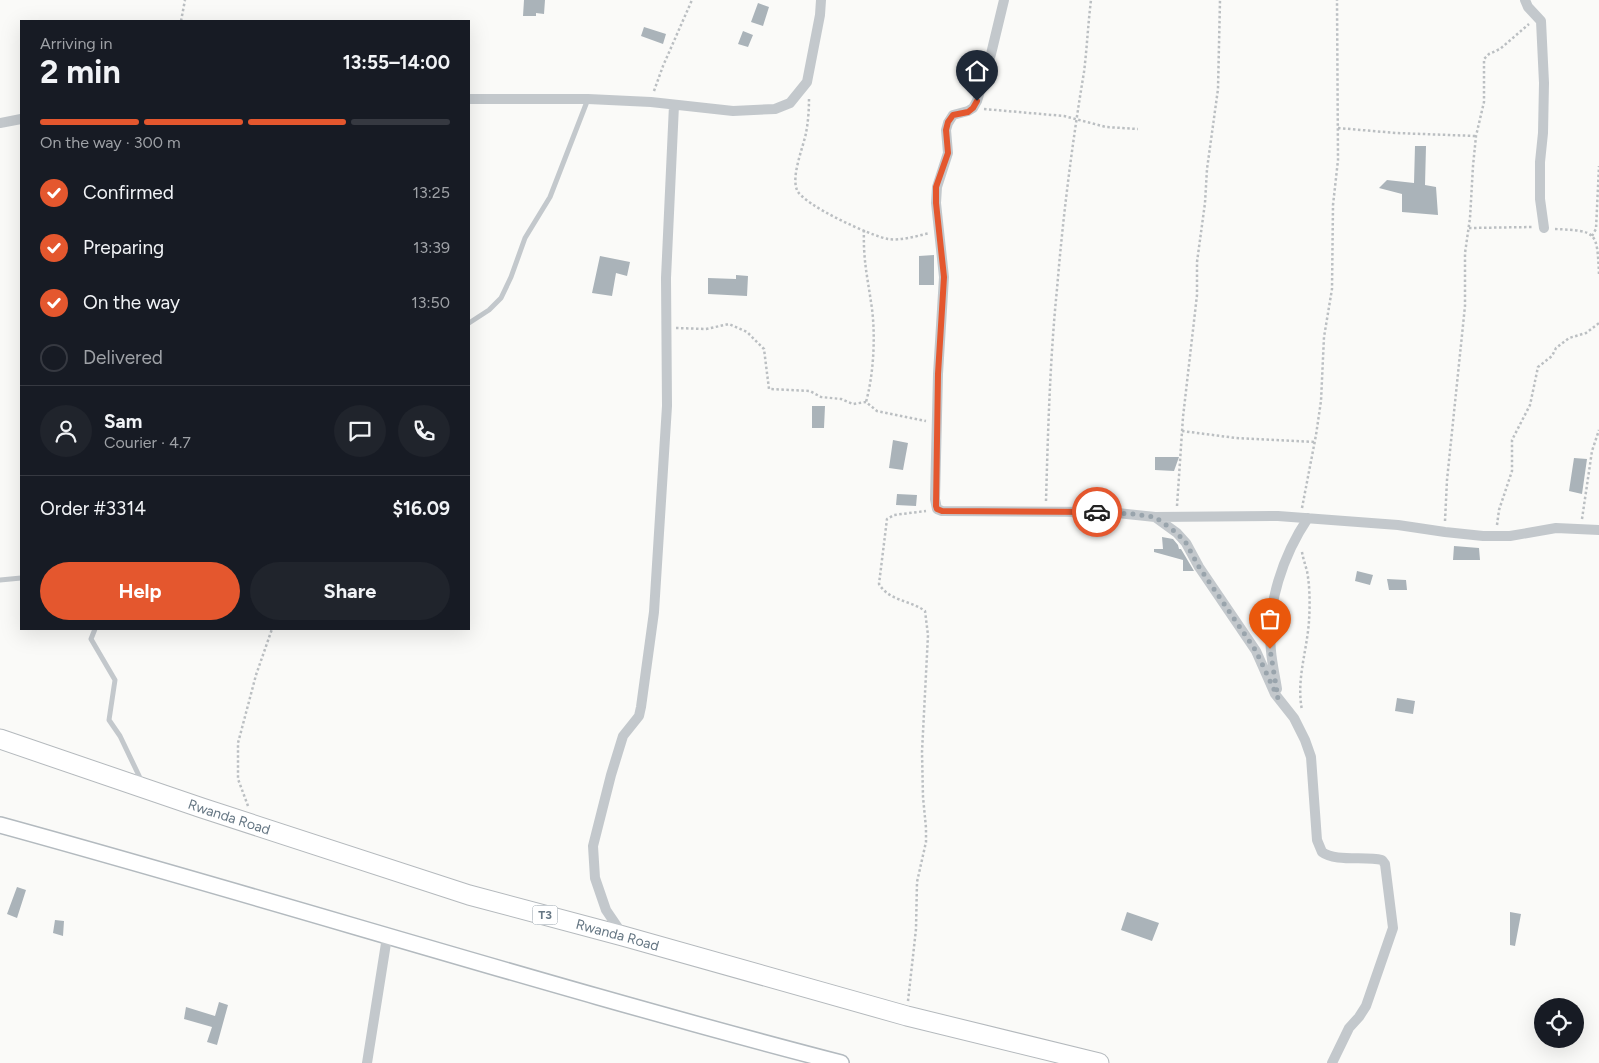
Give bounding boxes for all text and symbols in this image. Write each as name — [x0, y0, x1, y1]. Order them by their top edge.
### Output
text: Arriving in — [40, 34, 112, 53]
pin — [956, 50, 998, 101]
text: 13:55–14:00 — [343, 51, 450, 74]
text: 2 min — [40, 53, 121, 91]
icon: home — [963, 57, 991, 85]
text: On the way · 300 m — [40, 133, 181, 152]
icon: check — [40, 179, 68, 207]
text: Confirmed — [83, 181, 174, 204]
text: 13:25 — [412, 183, 450, 202]
icon: check — [40, 234, 68, 262]
text: Preparing — [83, 236, 164, 259]
text: 13:39 — [413, 238, 450, 257]
icon: check — [40, 289, 68, 317]
text: On the way — [83, 291, 180, 314]
text: 13:50 — [411, 293, 450, 312]
text: Delivered — [83, 346, 163, 369]
button: person — [40, 405, 92, 457]
button: chat — [334, 405, 386, 457]
button: phone — [398, 405, 450, 457]
text: Sam — [104, 410, 142, 433]
text: Courier · 4.7 — [104, 433, 191, 452]
courier — [1072, 487, 1122, 537]
text: Order #3314 — [40, 497, 146, 520]
text: $16.09 — [392, 497, 450, 520]
icon: car — [1083, 498, 1111, 526]
button: Help — [40, 562, 240, 620]
button: Share — [250, 562, 450, 620]
pin — [1249, 598, 1291, 649]
icon: bag — [1256, 605, 1284, 633]
street label: Rwanda Road — [186, 796, 272, 839]
road number: T3 — [532, 906, 558, 924]
street label: Rwanda Road — [574, 916, 661, 955]
map controls — [1534, 998, 1584, 1048]
button: locate — [1534, 998, 1584, 1048]

